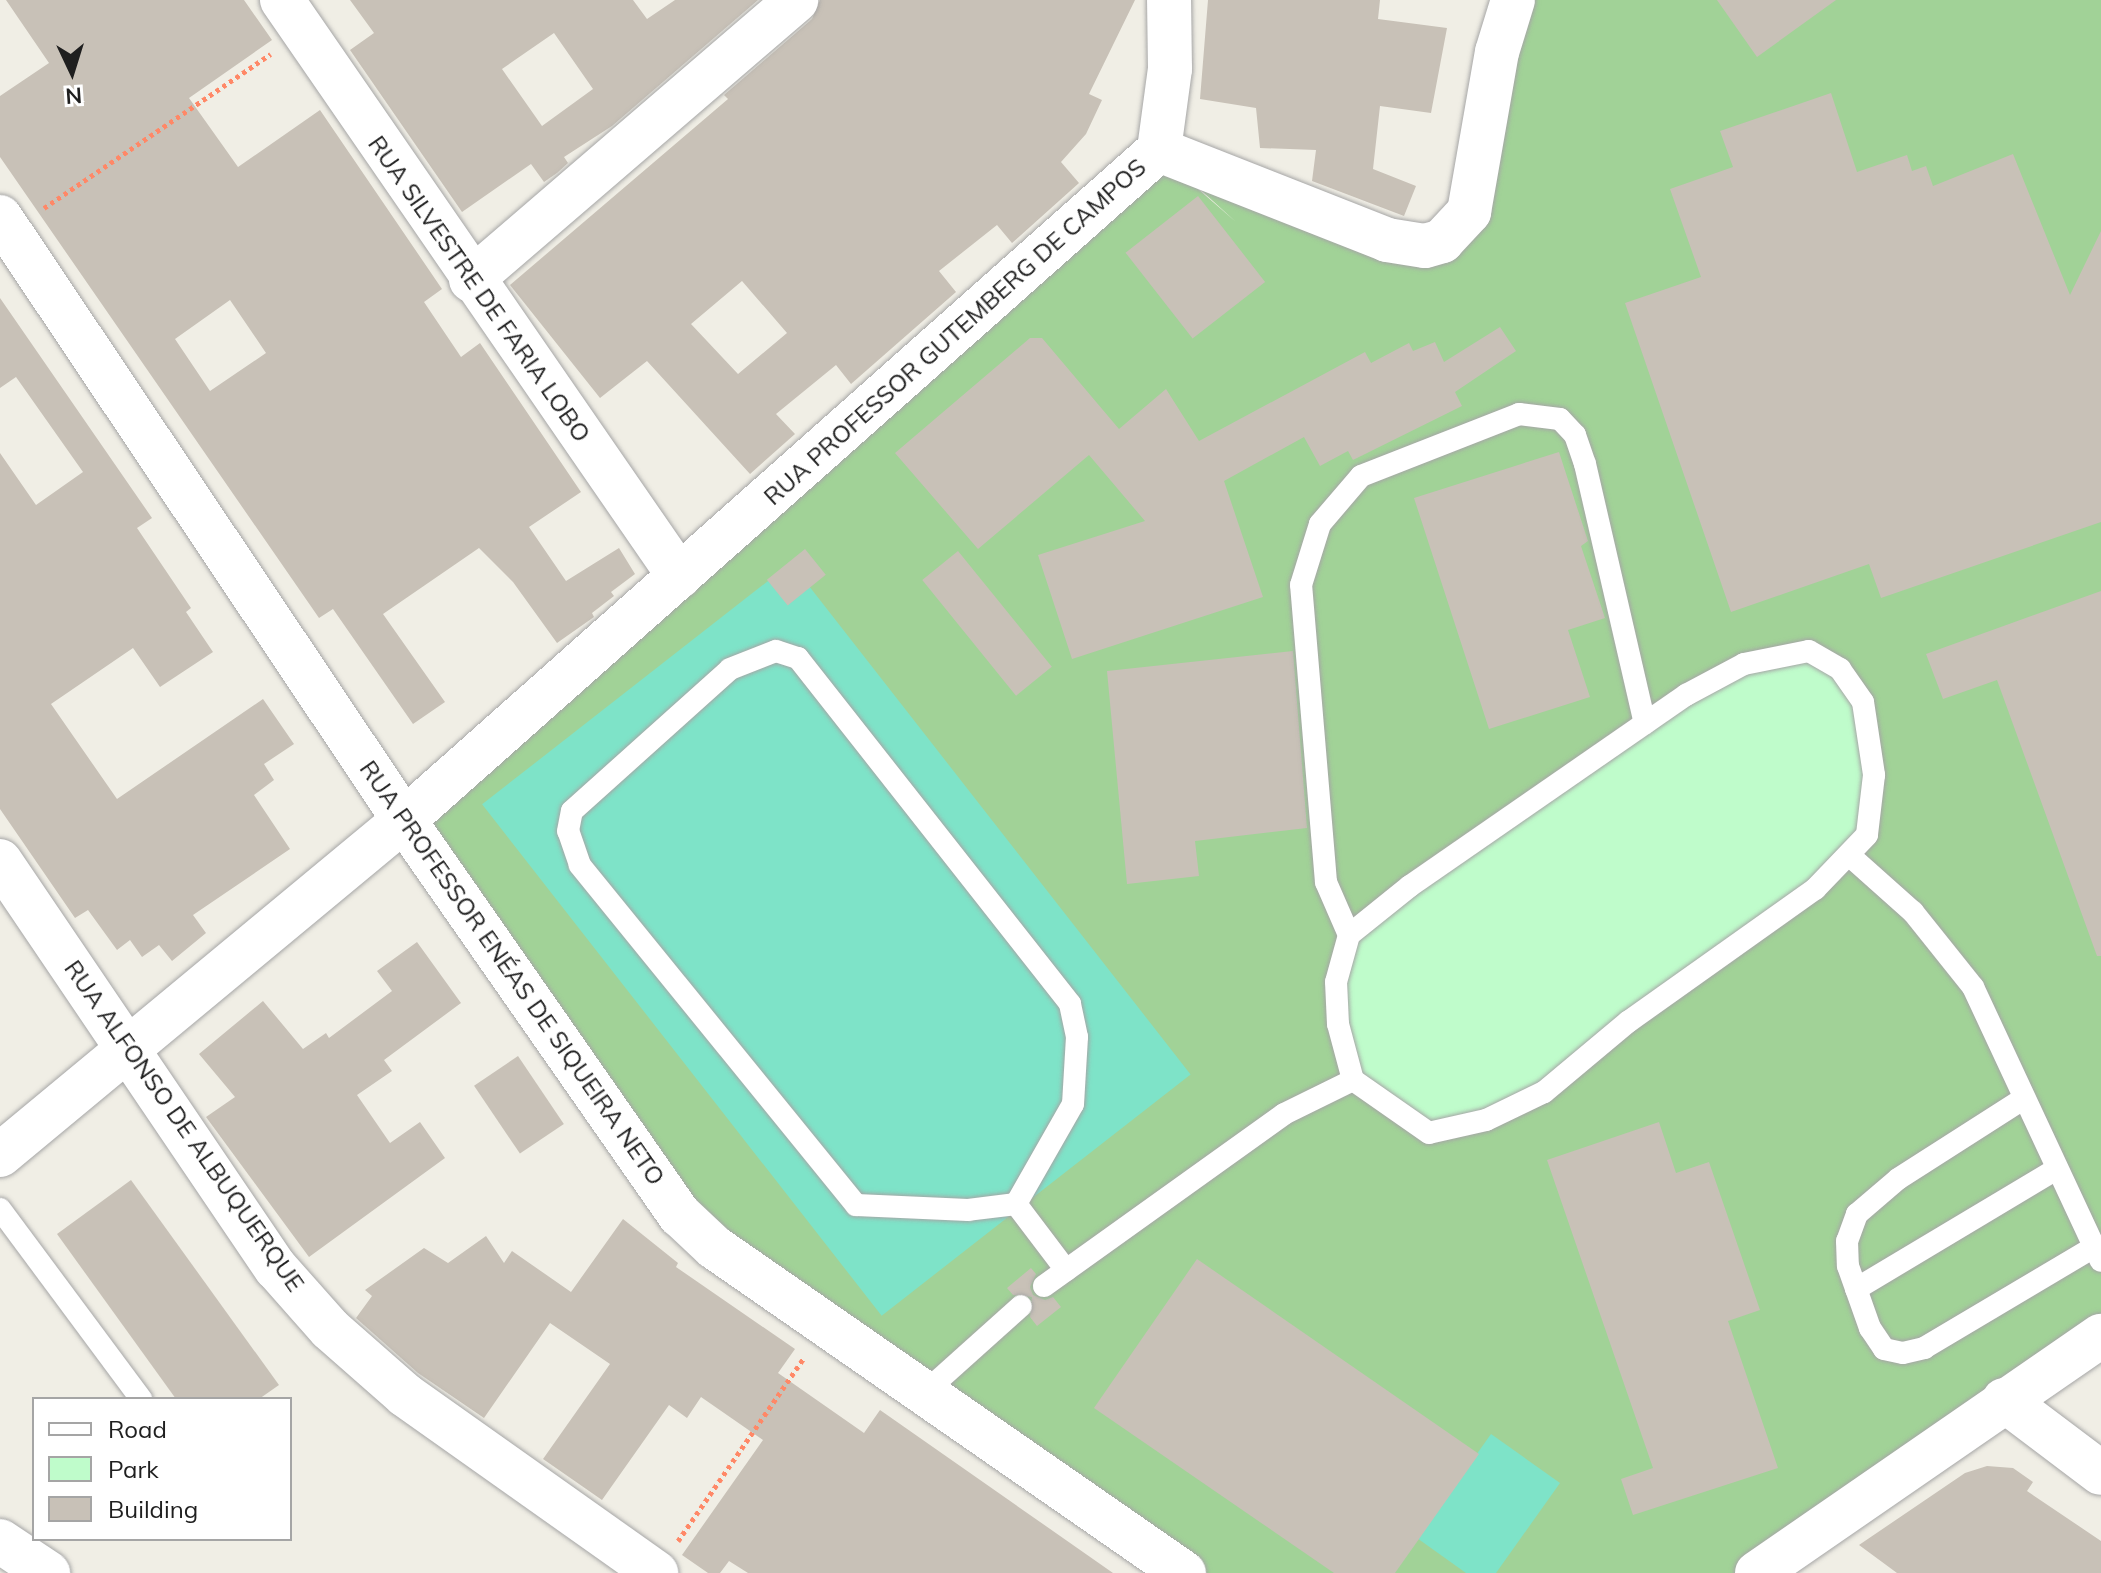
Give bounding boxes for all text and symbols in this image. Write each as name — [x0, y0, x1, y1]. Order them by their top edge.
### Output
north arrow — [32, 32, 112, 112]
text: N — [64, 81, 83, 110]
street label: RUA SILVESTRE DE FARIA LOBO — [362, 130, 596, 448]
street label: RUA PROFESSOR GUTEMBERG DE CAMPOS — [758, 153, 1152, 511]
street label: RUA PROFESSOR ENÉAS DE SIQUEIRA NETO — [354, 755, 670, 1191]
street label: RUA ALFONSO DE ALBUQUERQUE — [58, 955, 310, 1297]
legend — [32, 1397, 292, 1541]
text: Road — [108, 1414, 167, 1444]
text: Park — [108, 1454, 159, 1484]
text: Building — [108, 1494, 198, 1524]

